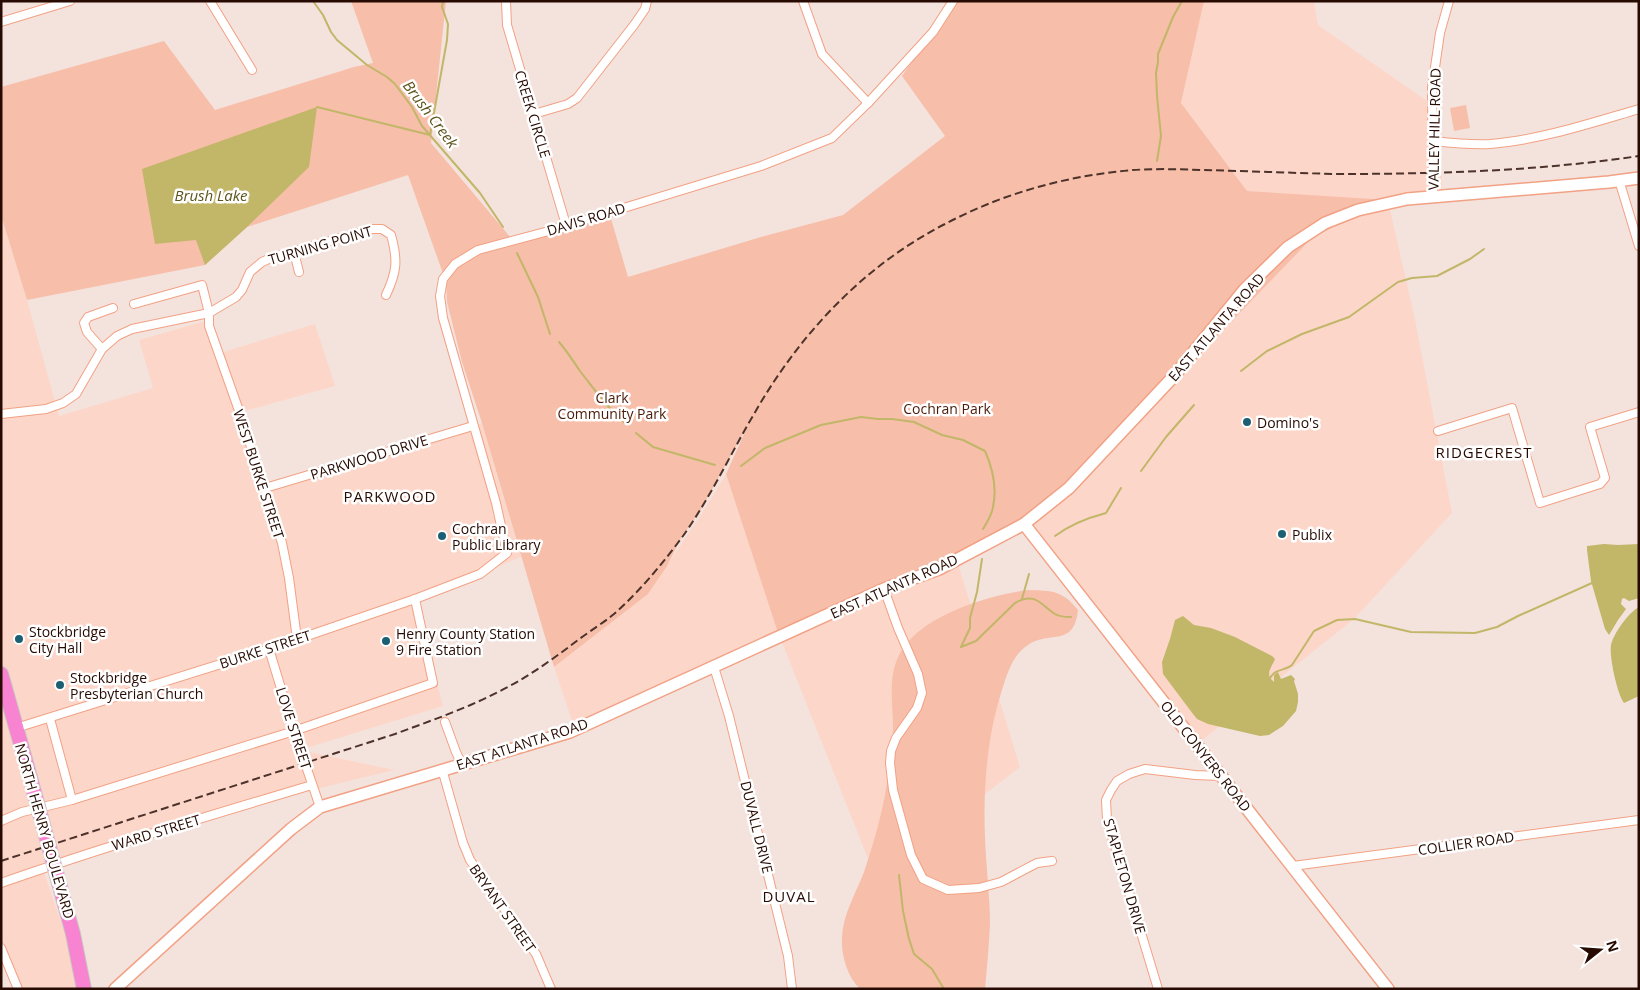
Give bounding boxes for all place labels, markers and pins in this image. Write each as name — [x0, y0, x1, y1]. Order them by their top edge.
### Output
place label: Domino's — [1257, 413, 1319, 432]
marker: Domino's — [1241, 416, 1253, 428]
place label: Cochran Public Library — [452, 519, 542, 554]
place label: Publix — [1292, 525, 1333, 544]
marker: Publix — [1276, 528, 1288, 540]
marker: Cochran Public Library — [436, 530, 448, 542]
place label: Stockbridge City Hall — [29, 622, 106, 657]
place label: Henry County Station 9 Fire Station — [396, 624, 535, 659]
marker: Stockbridge City Hall — [13, 633, 25, 645]
marker: Henry County Station 9 Fire Station — [380, 635, 392, 647]
place label: Stockbridge Presbyterian Church — [70, 668, 203, 703]
marker: Stockbridge Presbyterian Church — [54, 679, 66, 691]

